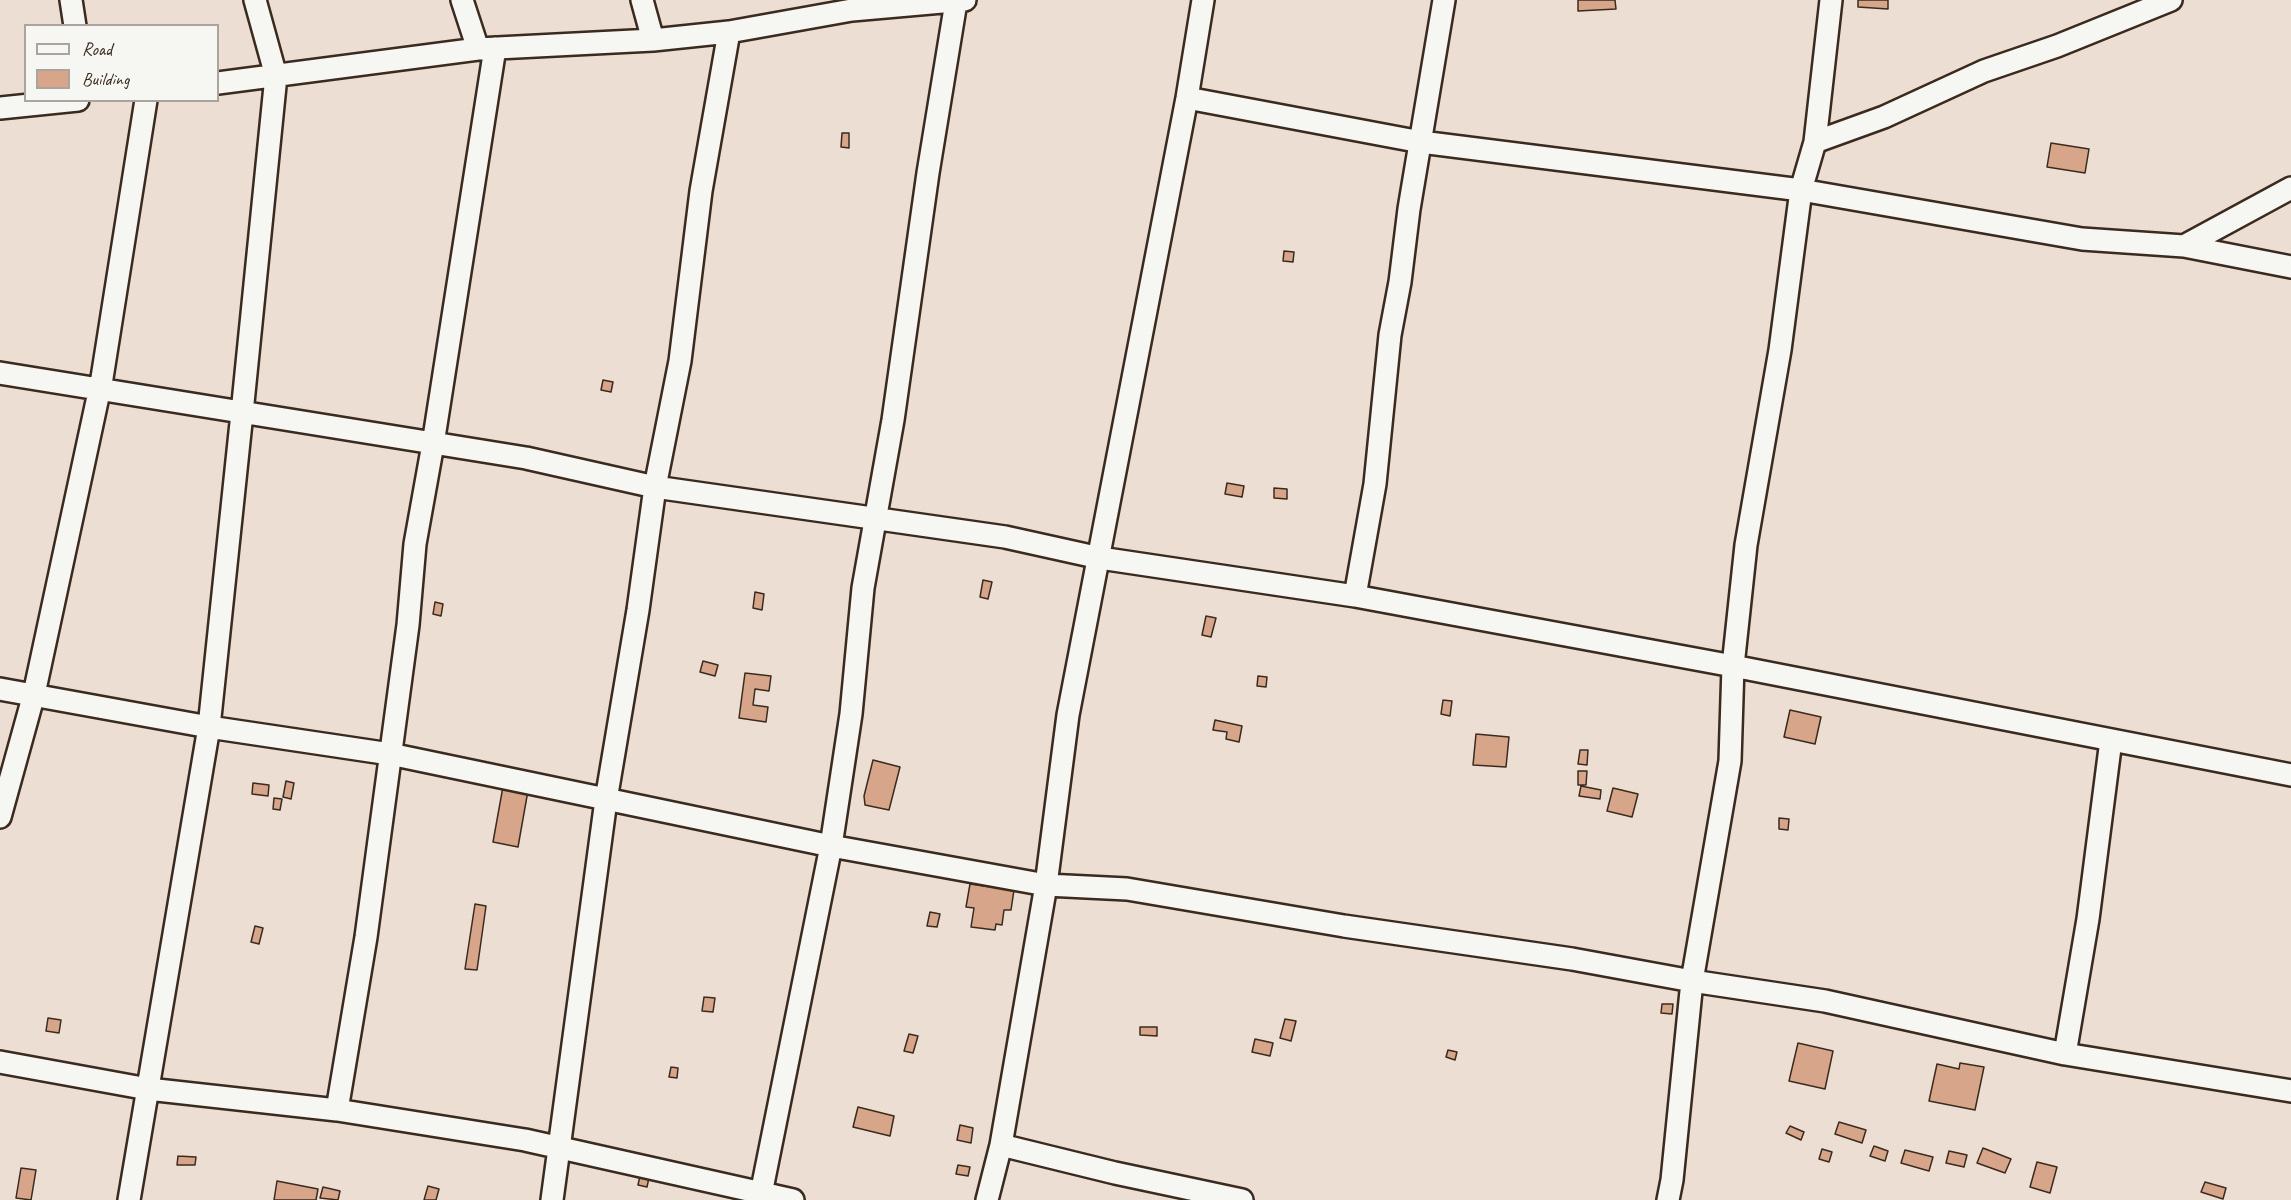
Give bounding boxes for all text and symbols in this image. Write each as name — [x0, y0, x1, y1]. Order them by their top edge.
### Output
legend — [24, 24, 219, 102]
text: Road — [82, 38, 112, 60]
text: Building — [82, 68, 129, 90]

